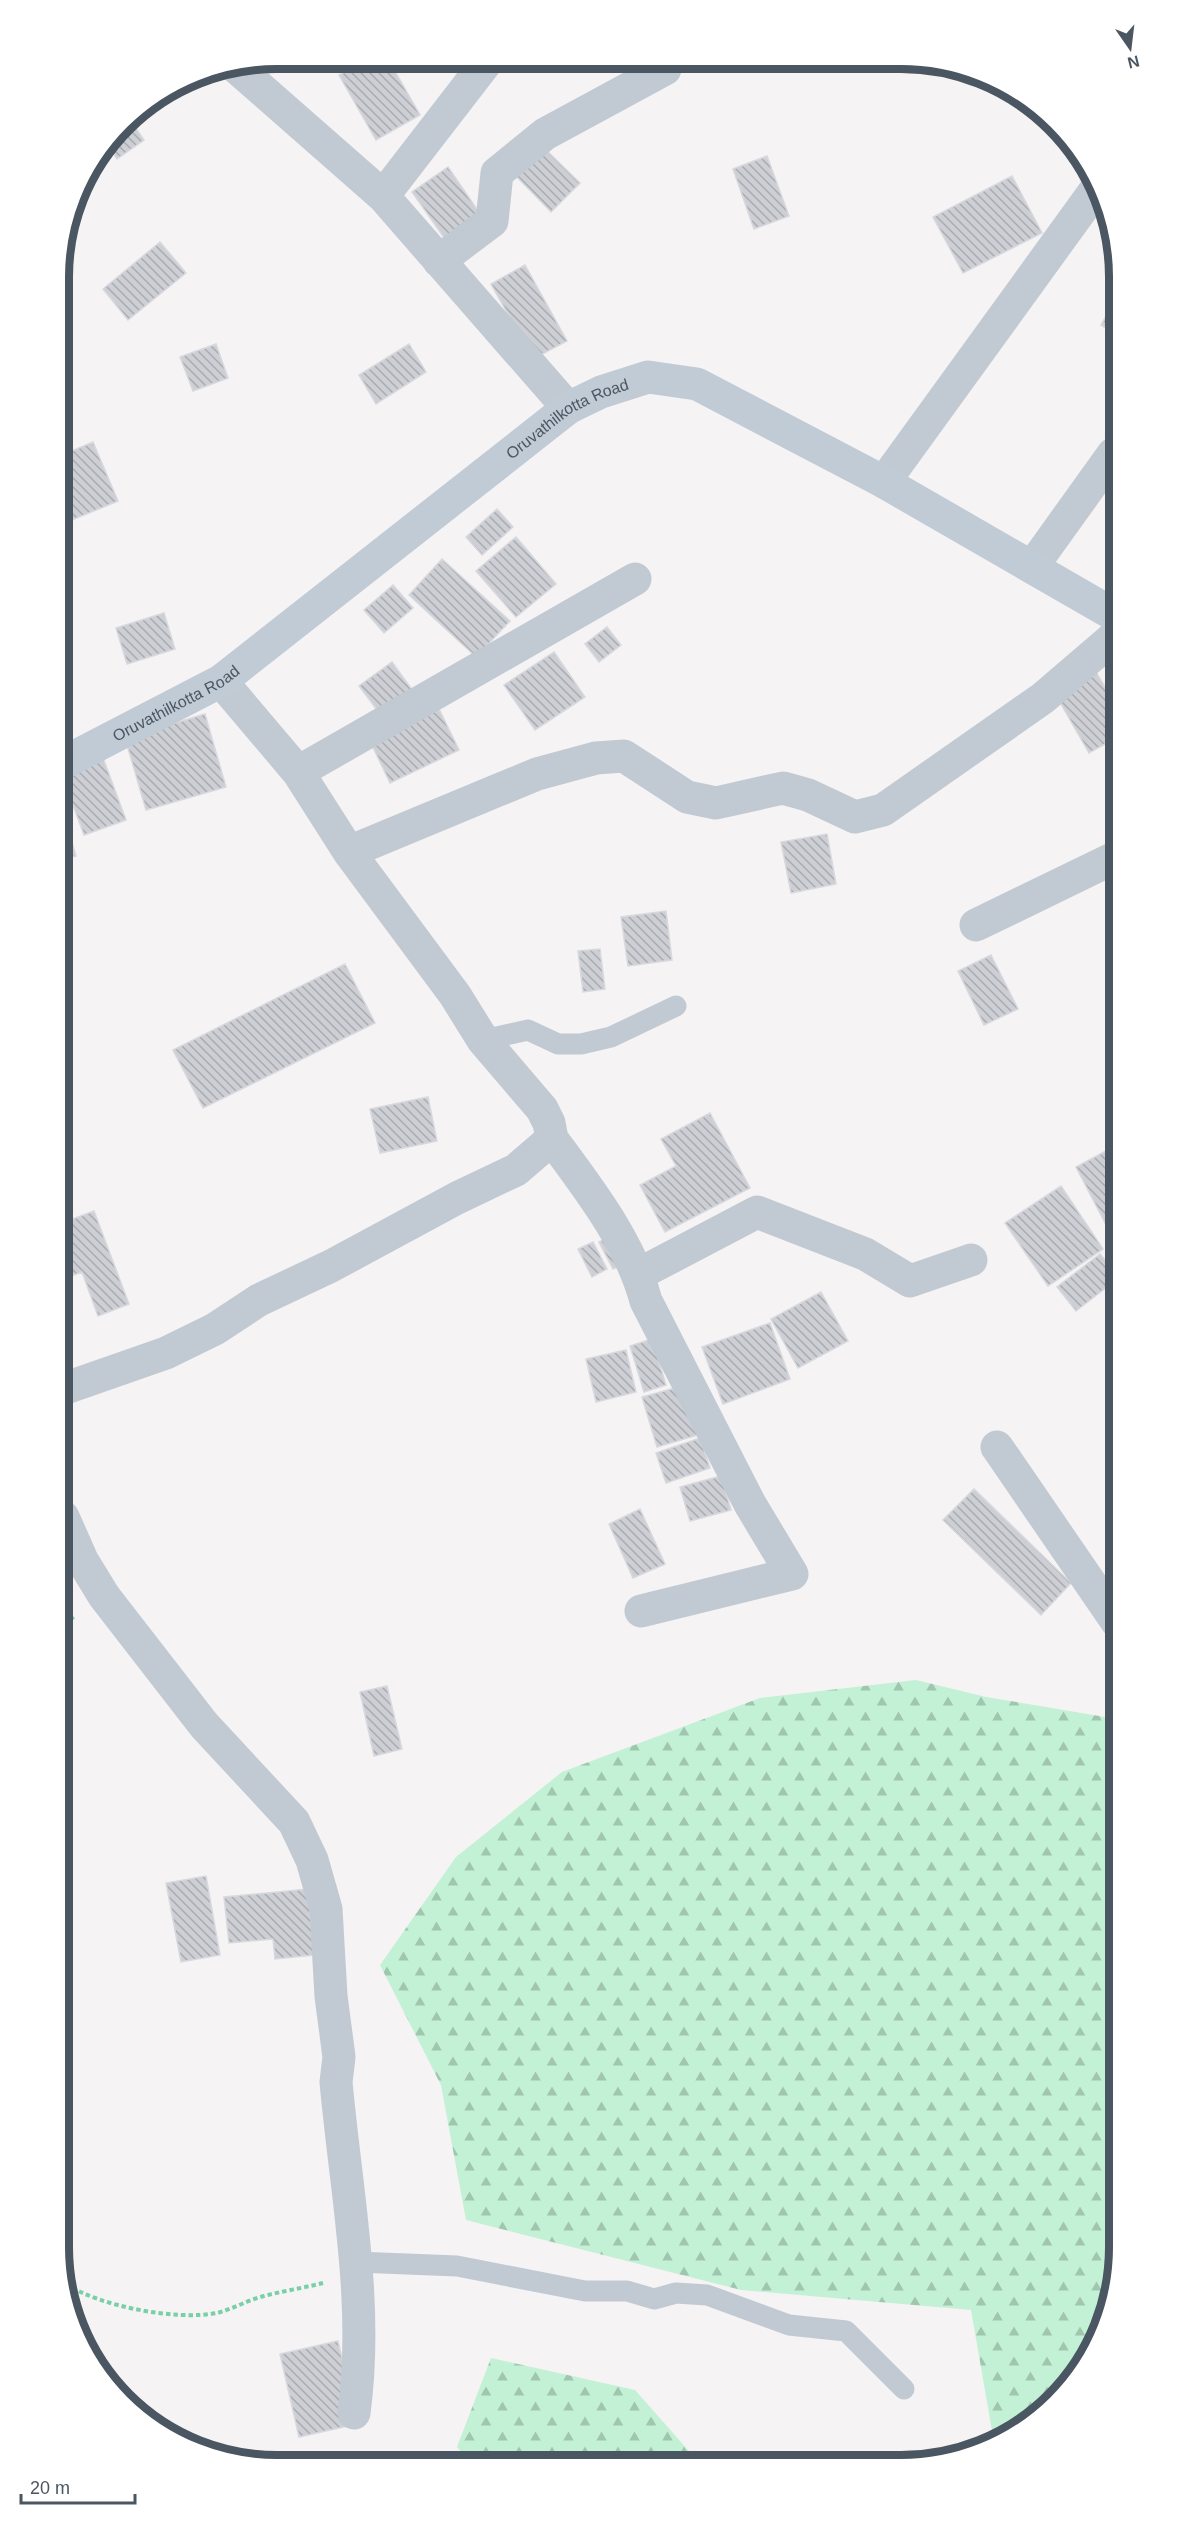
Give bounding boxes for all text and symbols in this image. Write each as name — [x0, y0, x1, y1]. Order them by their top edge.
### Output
north arrow — [1100, 18, 1160, 78]
text: N — [1126, 52, 1141, 72]
street label: Oruvathilkotta Road — [503, 376, 631, 462]
street label: Oruvathilkotta Road — [110, 662, 243, 745]
scale bar — [21, 2467, 135, 2505]
text: 20 m — [30, 2478, 70, 2498]

